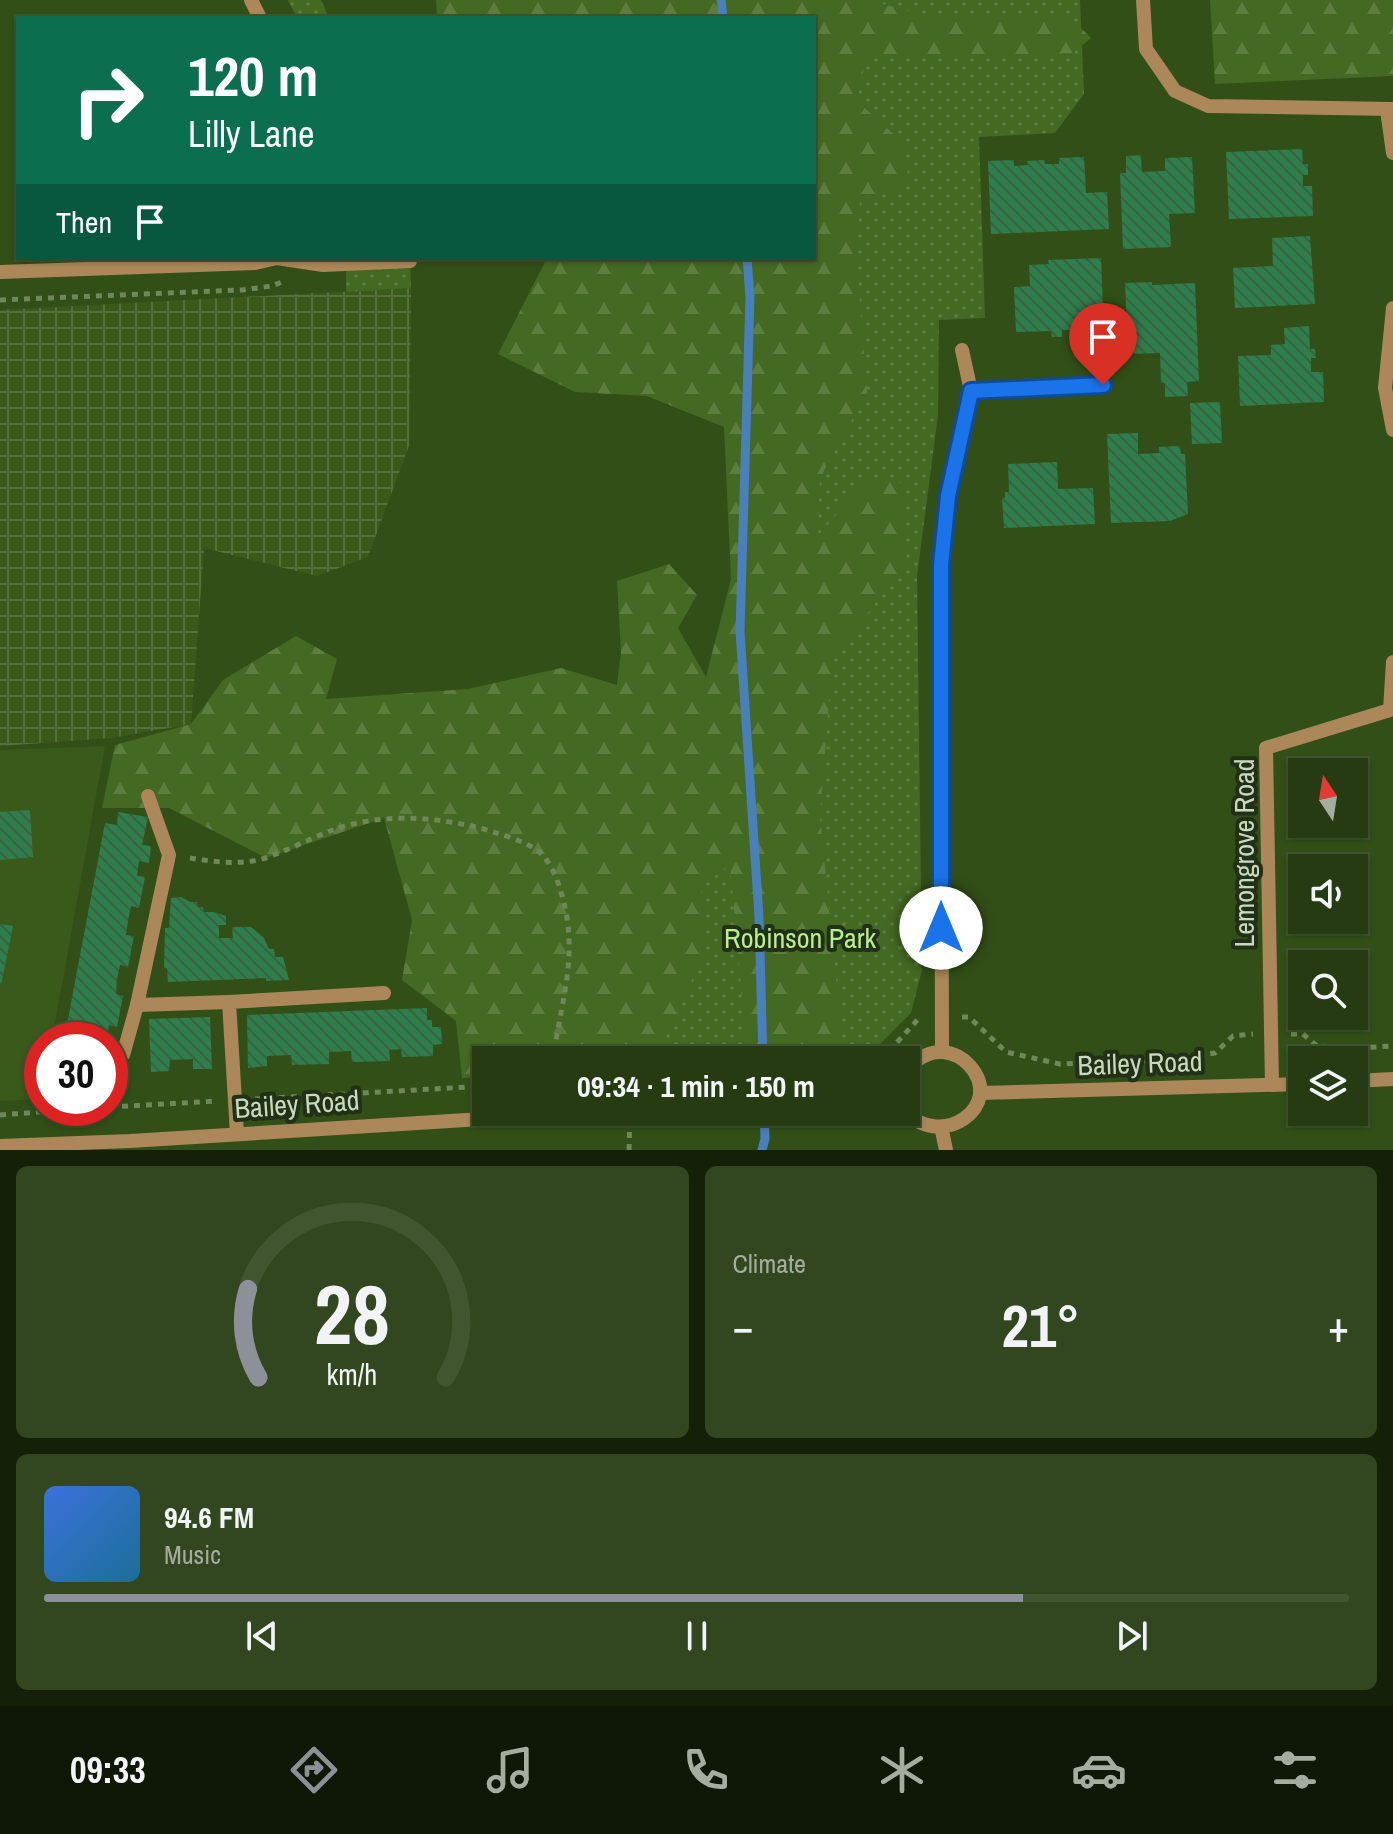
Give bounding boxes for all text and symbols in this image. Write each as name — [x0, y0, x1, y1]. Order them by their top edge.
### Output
text: 120 m — [188, 38, 318, 113]
icon: right — [56, 48, 160, 152]
text: Lilly Lane — [188, 110, 314, 158]
icon: arrive — [128, 200, 172, 244]
text: Then — [56, 202, 112, 242]
pin — [1069, 303, 1137, 385]
icon: arrive — [1081, 315, 1125, 359]
north arrow — [1288, 758, 1368, 838]
map controls — [1288, 758, 1368, 1126]
street label: Lemongrove Road — [1225, 759, 1263, 947]
button: sound — [1288, 854, 1368, 934]
position arrow — [899, 886, 983, 970]
park label: Robinson Park — [724, 919, 876, 957]
button: search — [1288, 950, 1368, 1030]
speed limit sign: 30 — [24, 1022, 128, 1126]
street label: Bailey Road — [1077, 1042, 1203, 1084]
button: layers — [1288, 1046, 1368, 1126]
text: 09:34 · 1 min · 150 m — [577, 1066, 815, 1106]
street label: Bailey Road — [233, 1081, 361, 1127]
text: Climate — [733, 1246, 806, 1281]
text: 28 — [314, 1258, 390, 1370]
text: 21° — [1001, 1285, 1080, 1366]
text: − — [733, 1296, 754, 1356]
text: + — [1328, 1296, 1349, 1356]
text: km/h — [327, 1355, 378, 1394]
text: 94.6 FM — [164, 1497, 254, 1537]
text: Music — [164, 1537, 221, 1572]
icon: previous — [240, 1614, 284, 1658]
icon: pause — [675, 1614, 719, 1658]
icon: next — [1110, 1614, 1154, 1658]
icon: directions — [286, 1742, 342, 1798]
icon: music — [482, 1742, 538, 1798]
icon: phone — [678, 1742, 734, 1798]
icon: climate — [874, 1742, 930, 1798]
icon: car — [1071, 1742, 1127, 1798]
icon: filters — [1267, 1742, 1323, 1798]
text: 09:33 — [70, 1746, 146, 1794]

